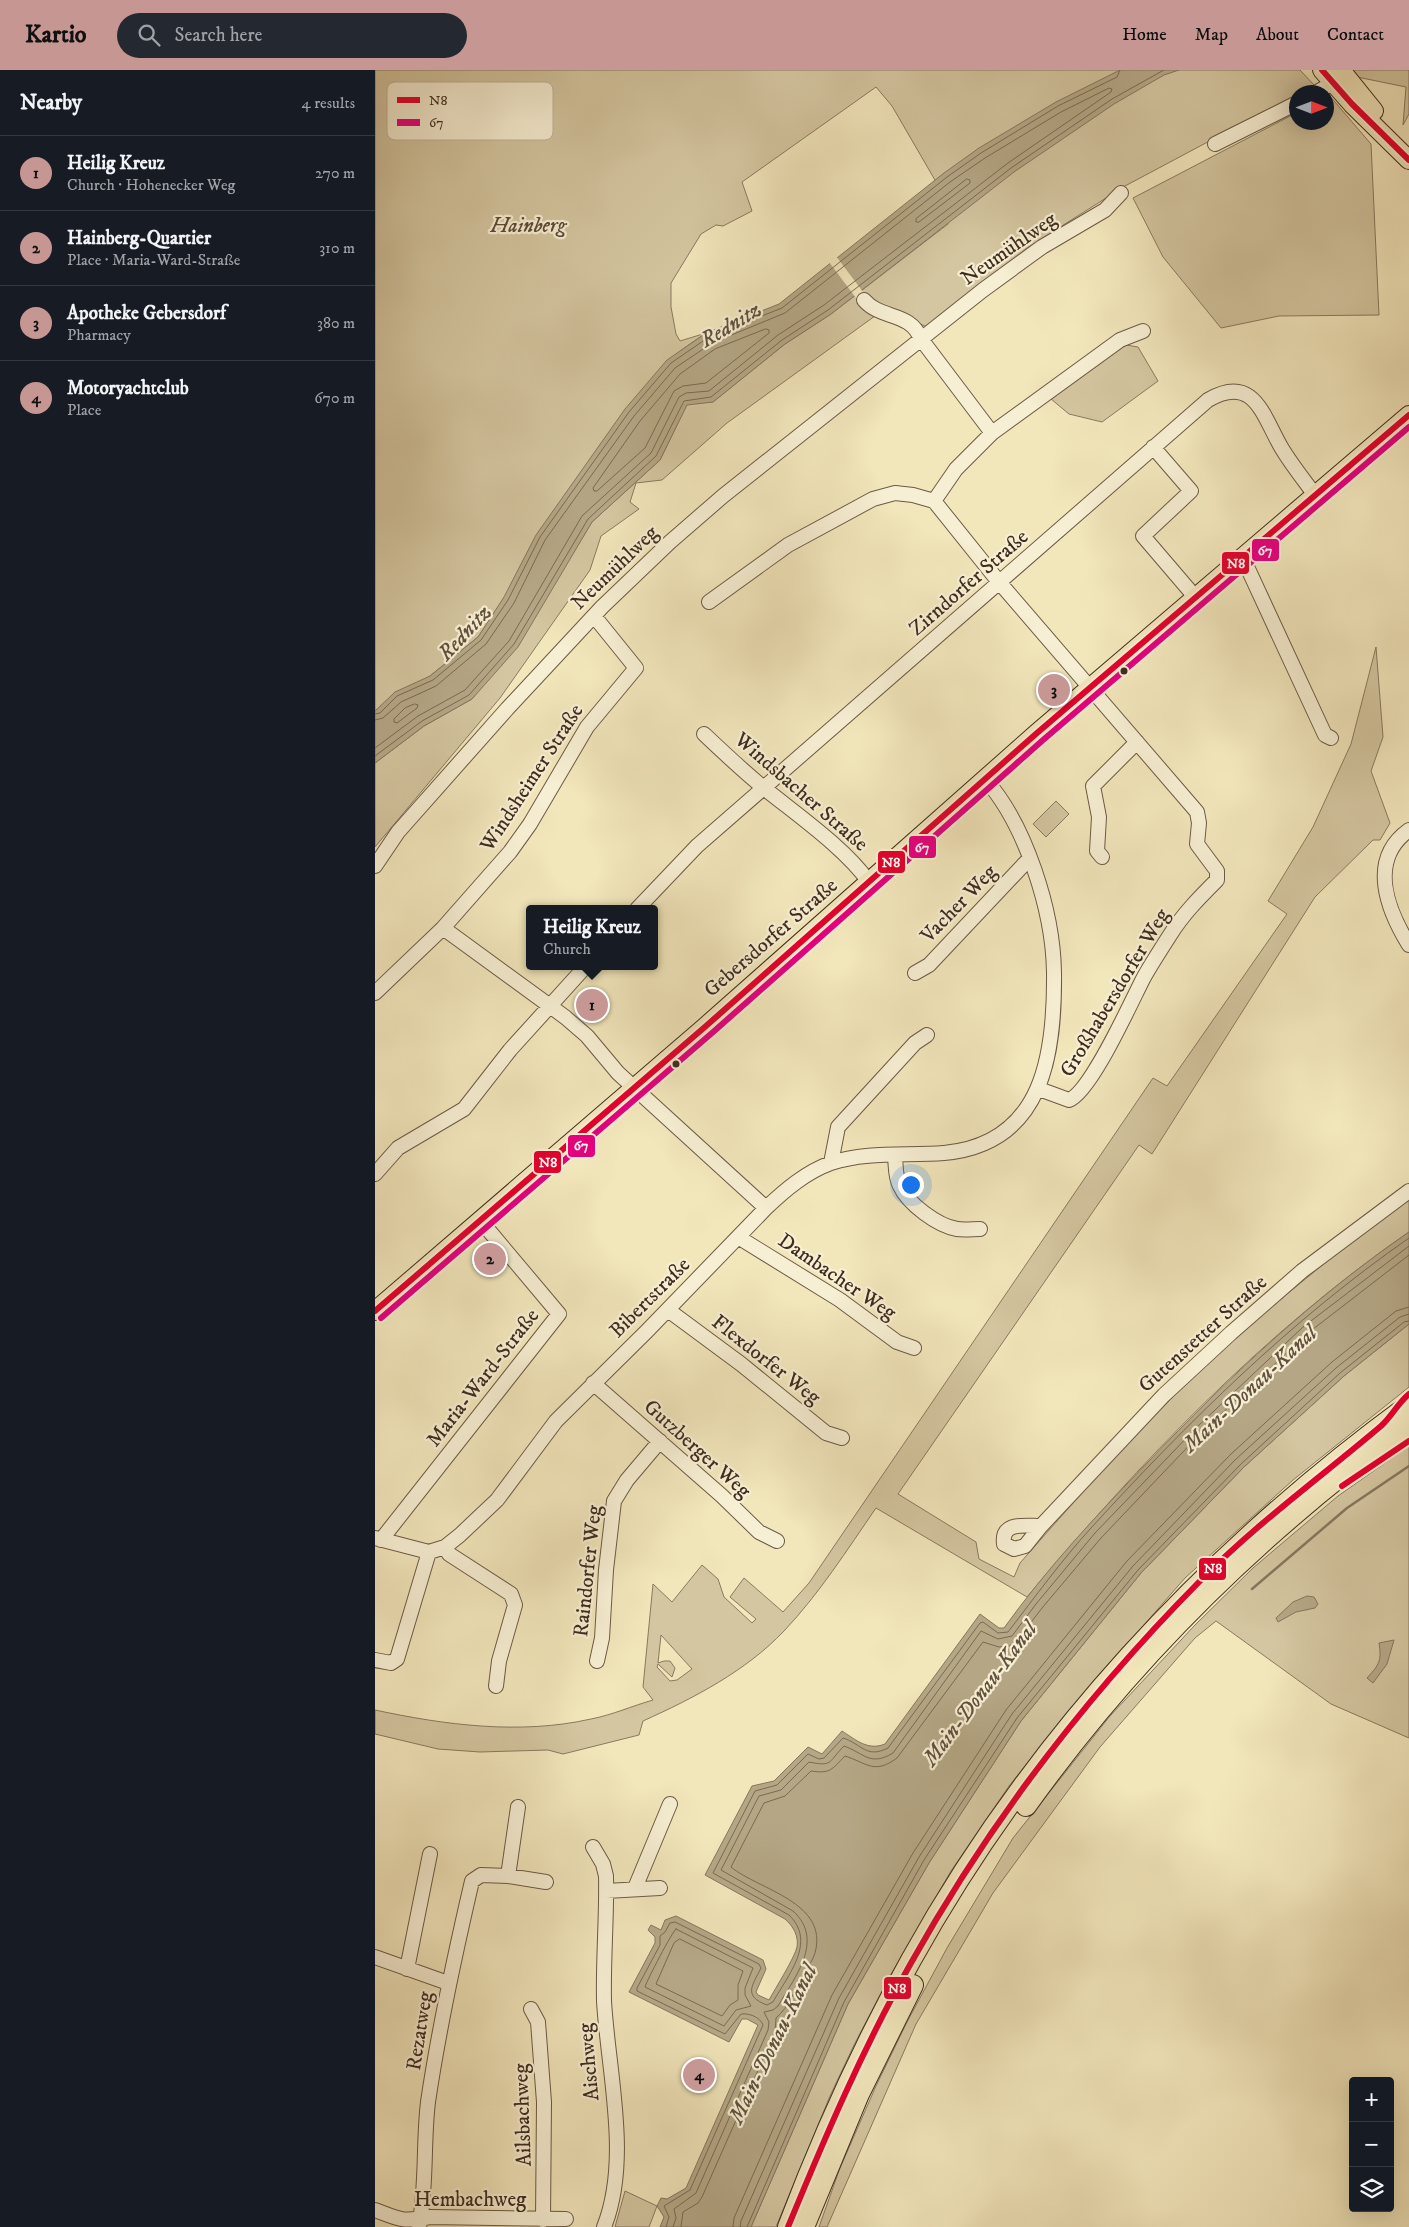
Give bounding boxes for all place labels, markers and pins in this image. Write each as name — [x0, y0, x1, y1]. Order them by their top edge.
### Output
unlabelled marker — [1119, 666, 1129, 676]
pin: 3 — [1038, 671, 1070, 709]
pin: 1 — [576, 986, 608, 1024]
unlabelled marker — [671, 1059, 681, 1069]
pin: 2 — [474, 1240, 506, 1278]
pin: 4 — [683, 2056, 715, 2094]

